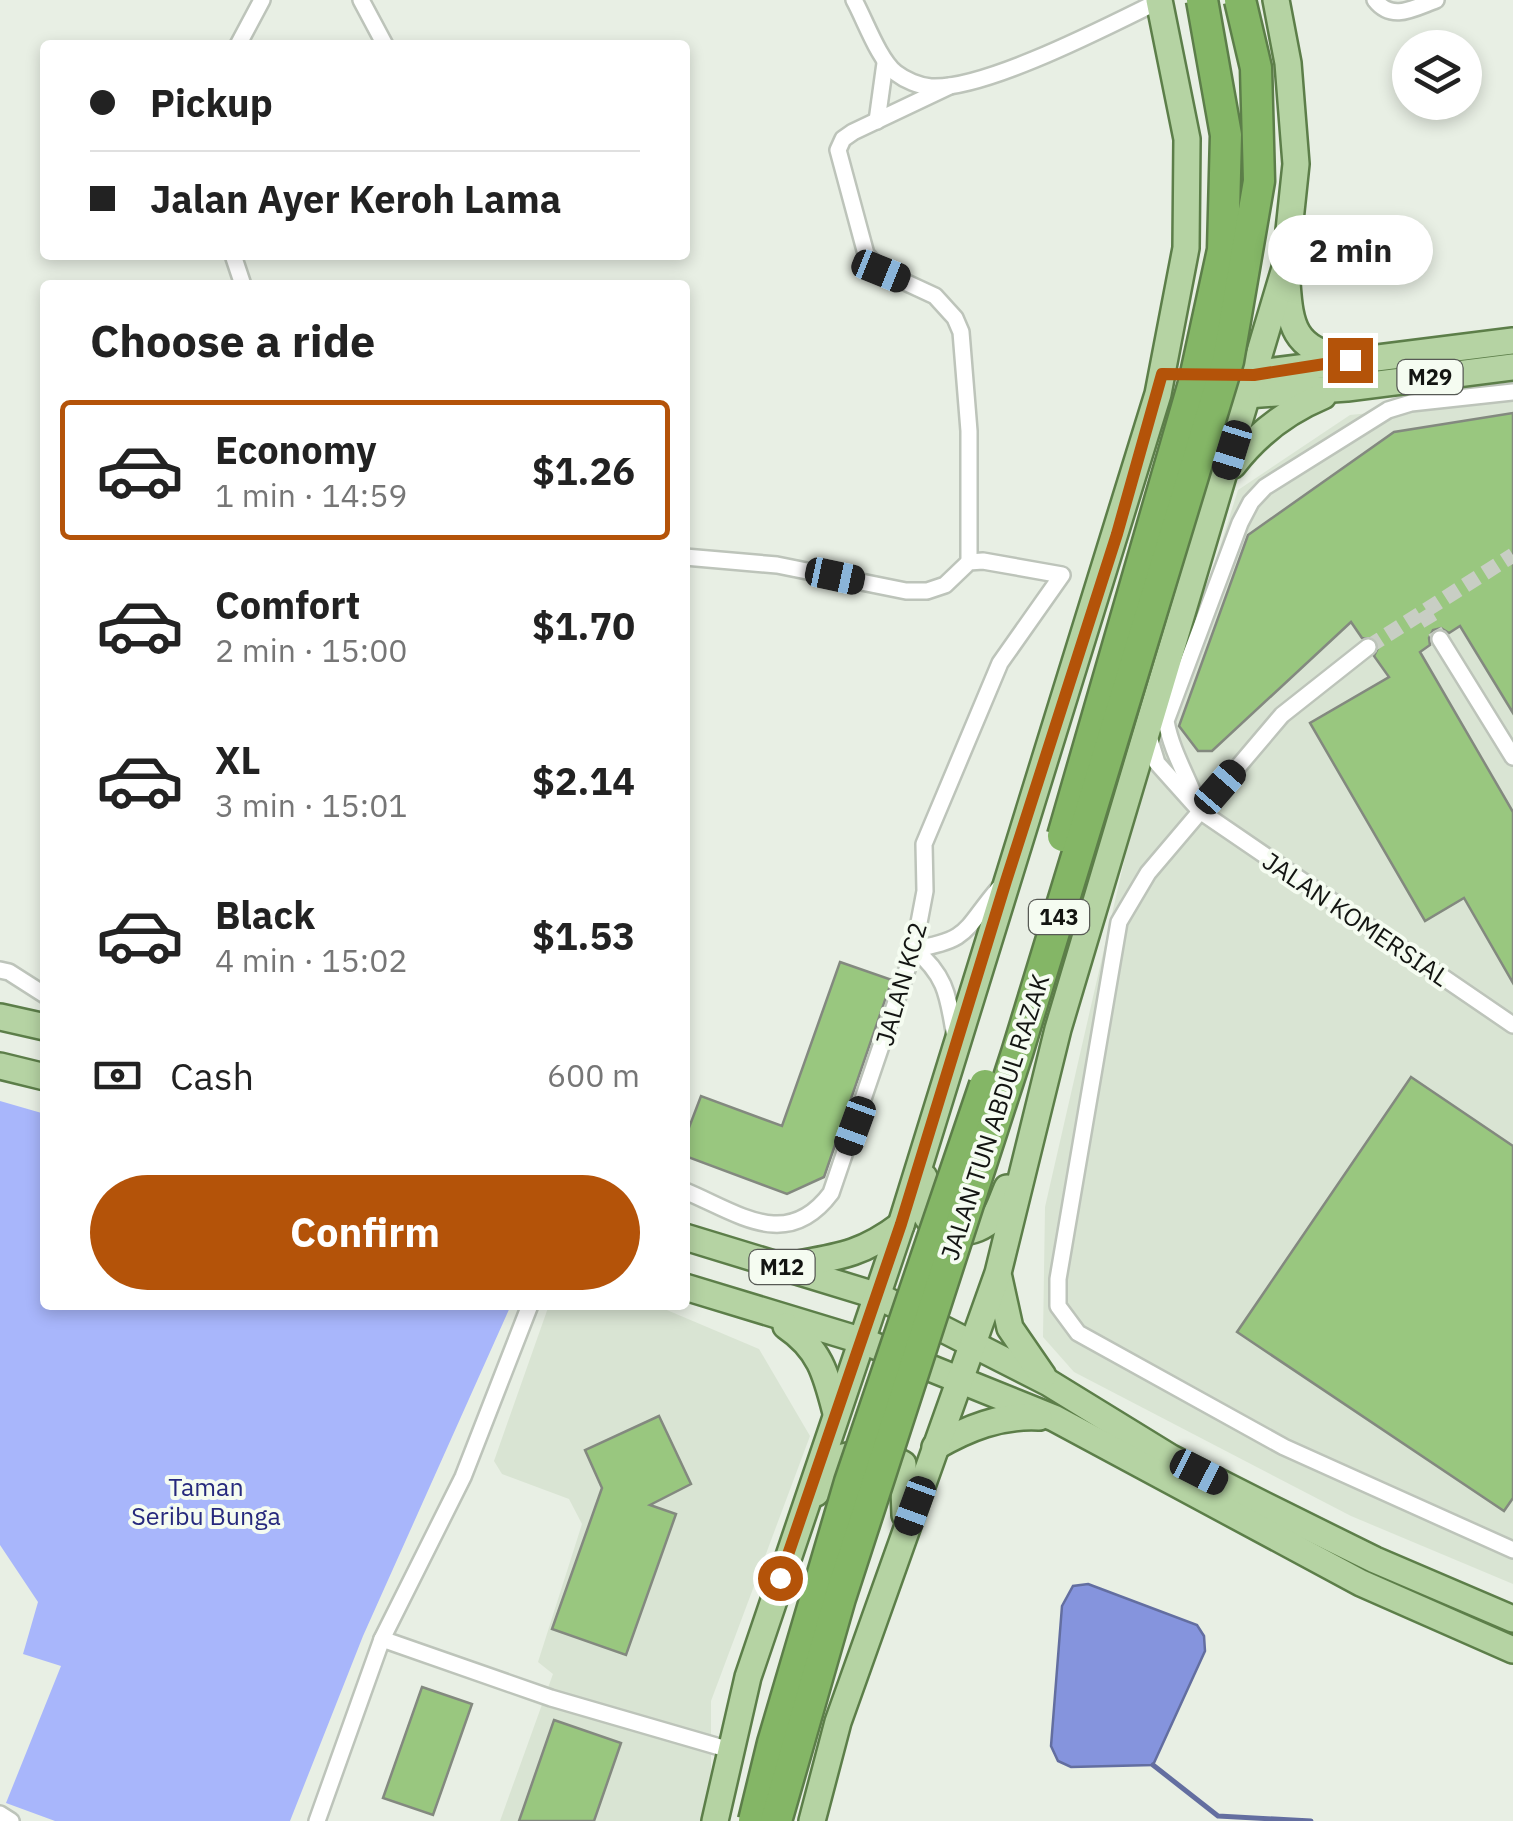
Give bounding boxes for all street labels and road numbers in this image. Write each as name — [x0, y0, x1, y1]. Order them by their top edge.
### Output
road number: M29 — [1398, 360, 1462, 394]
street label: JALAN KOMERSIAL — [1257, 844, 1456, 993]
road number: 143 — [1029, 900, 1089, 934]
street label: JALAN KC2 — [867, 918, 934, 1049]
street label: JALAN TUN ABDUL RAZAK — [933, 969, 1056, 1264]
road number: M12 — [750, 1250, 814, 1284]

